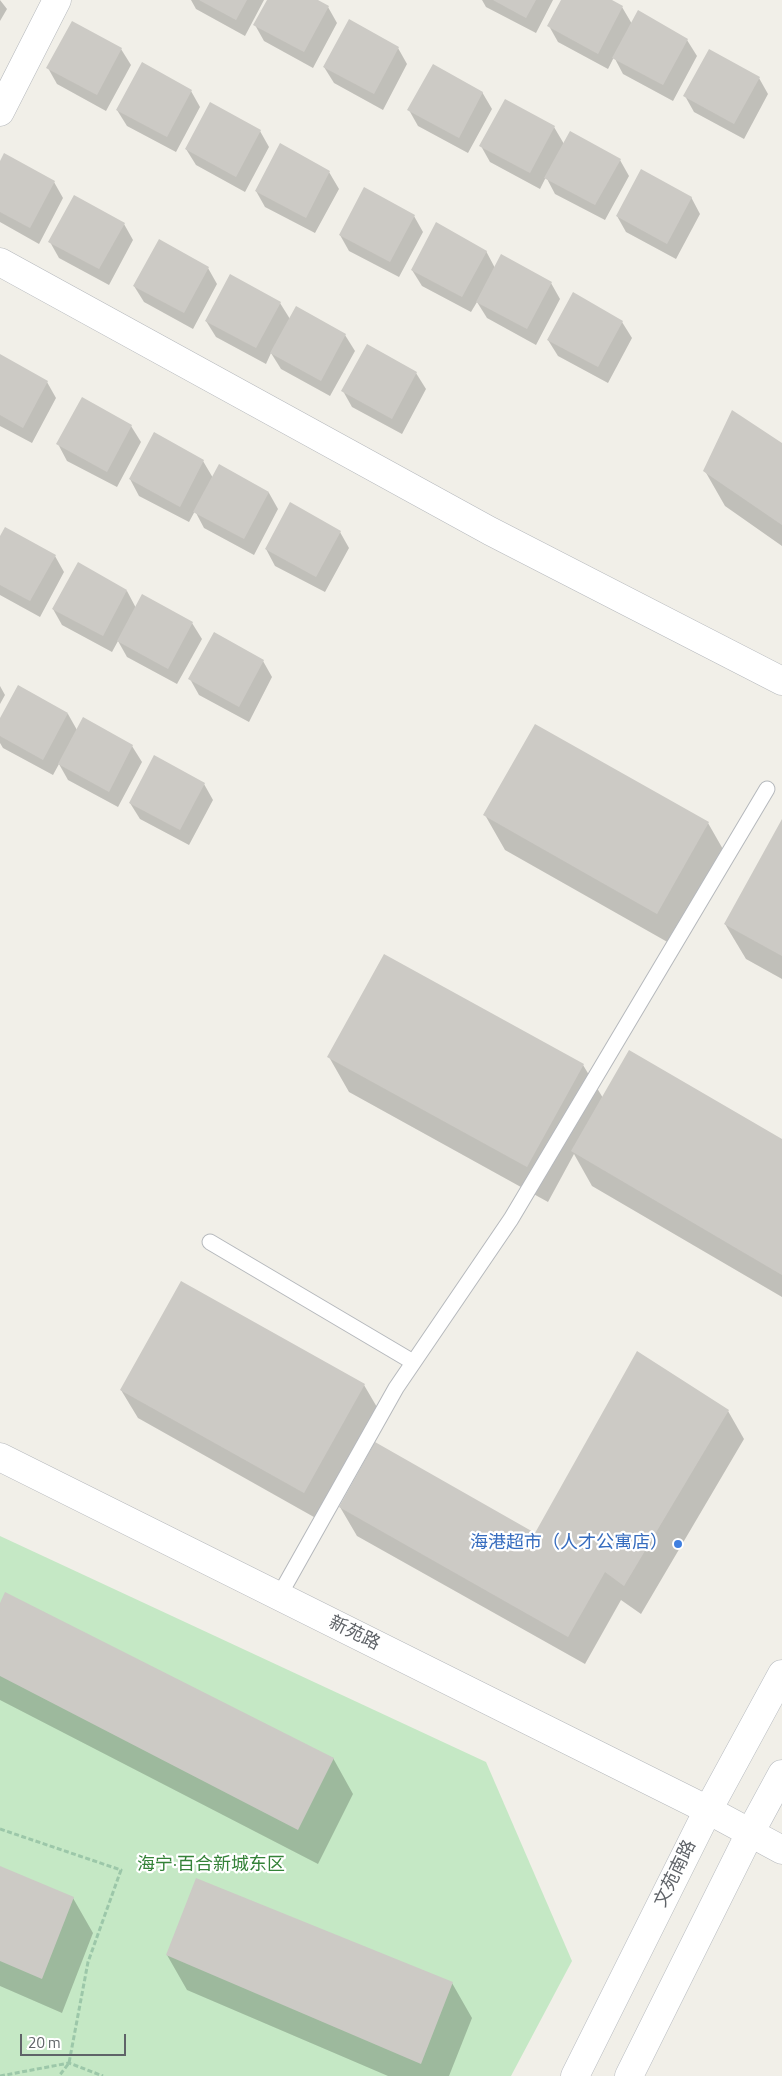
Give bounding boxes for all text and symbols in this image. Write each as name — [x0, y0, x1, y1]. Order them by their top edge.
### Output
place label: 海港超市（人才公寓店） — [470, 1533, 668, 1555]
marker: 海港超市（人才公寓店） — [672, 1538, 684, 1550]
street label: 新苑路 — [325, 1612, 383, 1656]
street label: 文苑南路 — [651, 1837, 701, 1911]
park label: 海宁·百合新城东区 — [137, 1855, 285, 1877]
scale bar — [22, 2024, 129, 2056]
text: 20 m — [28, 2031, 61, 2054]

